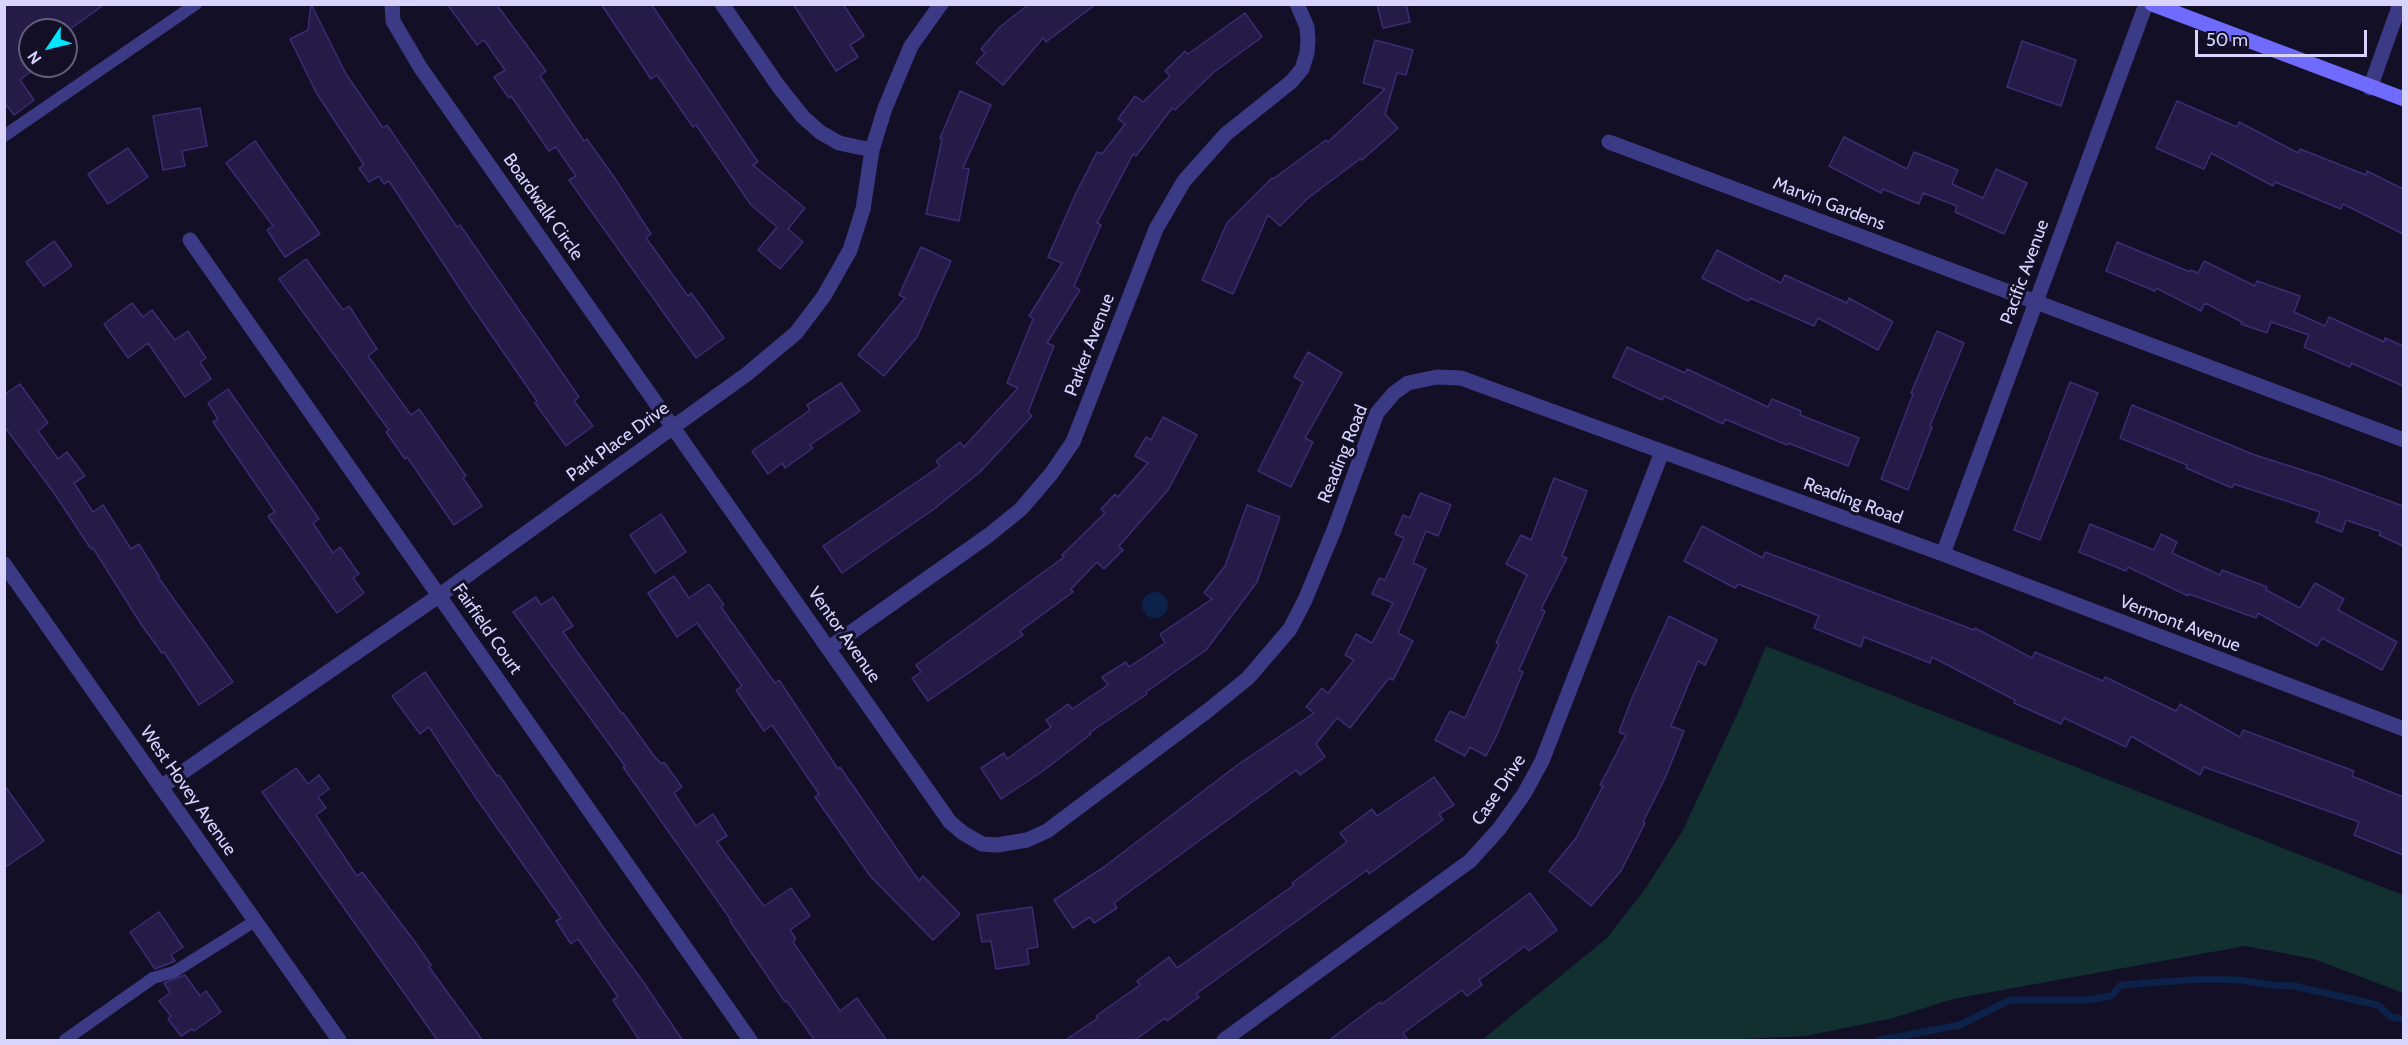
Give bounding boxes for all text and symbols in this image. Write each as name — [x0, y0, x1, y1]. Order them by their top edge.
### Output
north arrow — [18, 18, 78, 78]
scale bar — [2198, 18, 2370, 56]
text: 50 m — [2206, 29, 2248, 51]
text: N — [23, 47, 46, 68]
street label: Boardwalk Circle — [498, 150, 588, 264]
street label: Marvin Gardens — [1770, 173, 1888, 235]
street label: Pacific Avenue — [1996, 217, 2054, 327]
street label: Parker Avenue — [1061, 291, 1119, 399]
street label: Park Place Drive — [563, 398, 673, 486]
street label: Reading Road — [1313, 402, 1373, 506]
street label: Reading Road — [1800, 473, 1906, 529]
street label: Fairfield Court — [448, 580, 526, 678]
street label: Ventor Avenue — [803, 583, 885, 687]
street label: Vermont Avenue — [2117, 591, 2243, 657]
street label: West Hovey Avenue — [135, 722, 241, 860]
street label: Case Drive — [1467, 750, 1531, 830]

